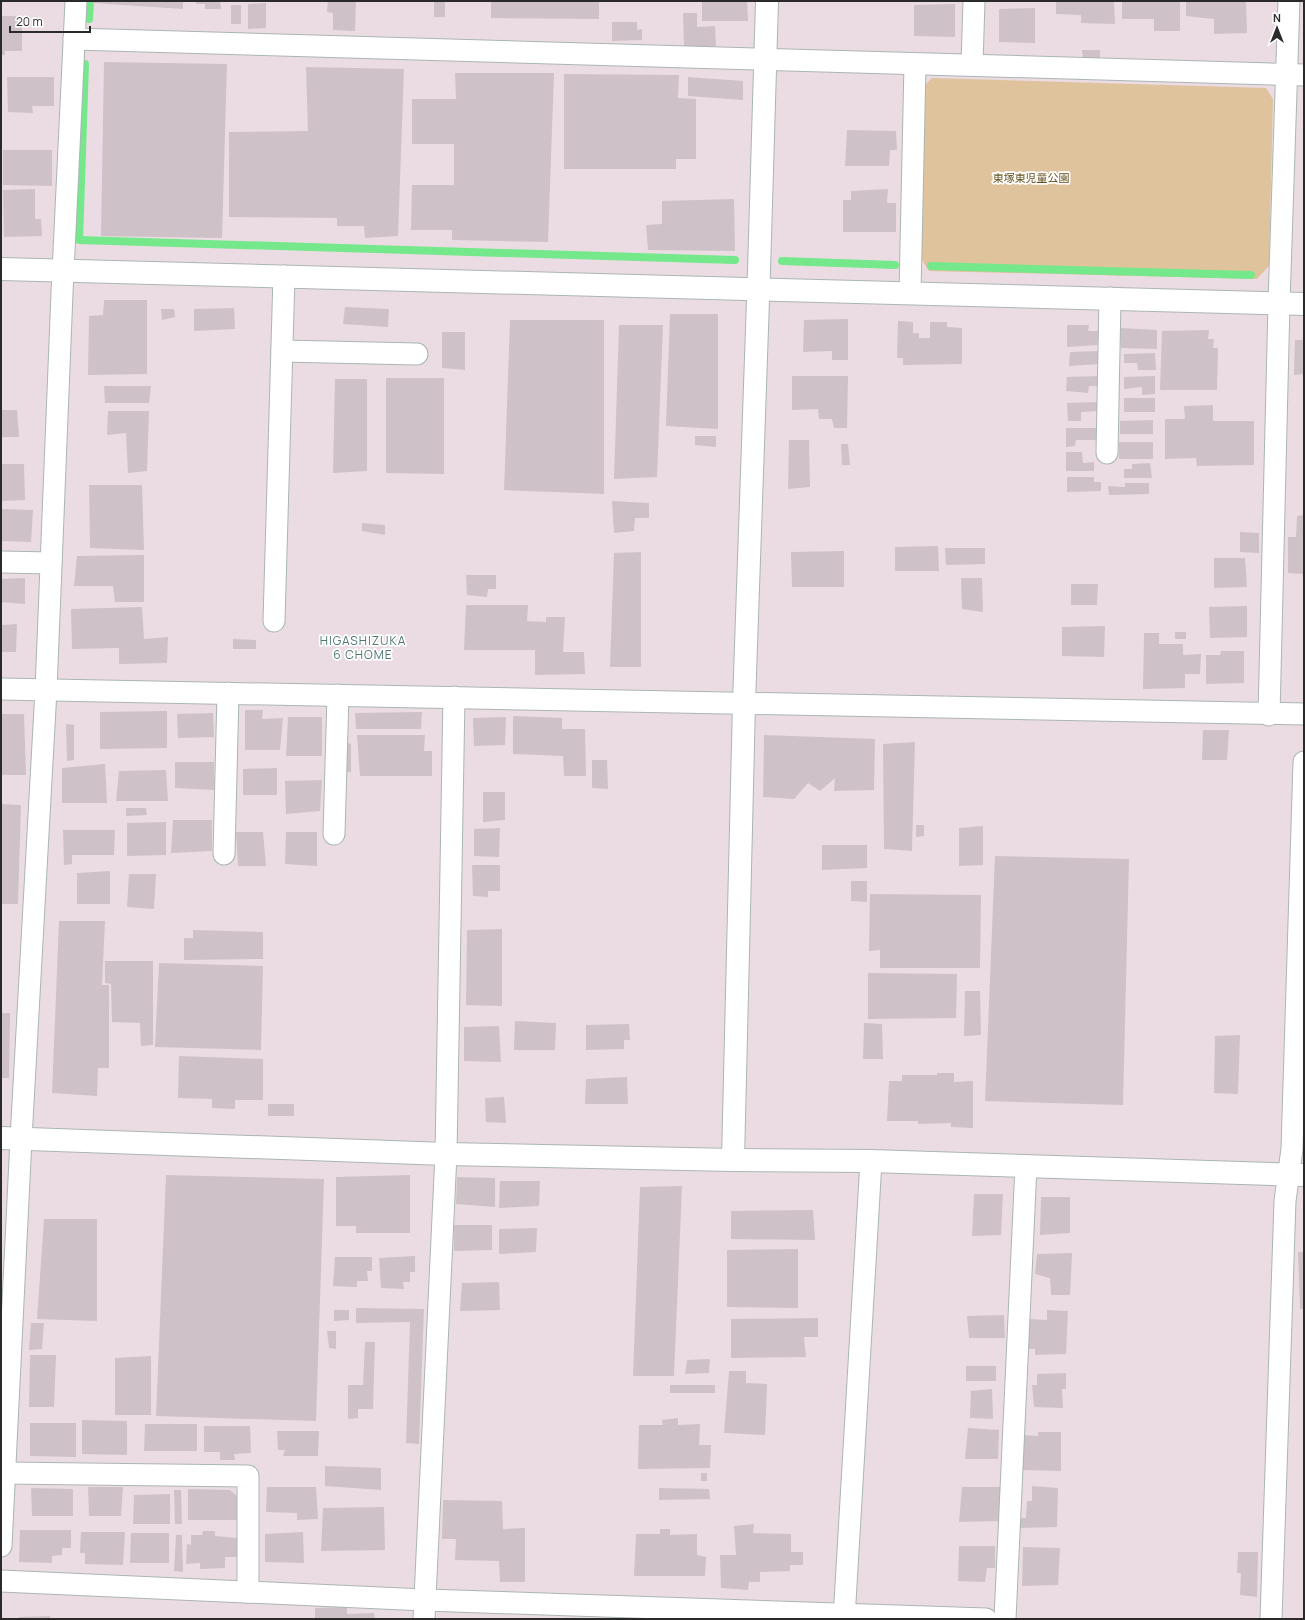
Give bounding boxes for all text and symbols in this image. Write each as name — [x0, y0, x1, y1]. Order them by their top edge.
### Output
scale bar — [10, 8, 90, 34]
north arrow — [1257, 8, 1297, 48]
text: N — [1273, 10, 1281, 25]
text: 20 m — [16, 13, 43, 30]
park label: 東塚東児童公園 — [993, 170, 1070, 185]
district label: HIGASHIZUKA 6 CHOME — [320, 632, 406, 663]

